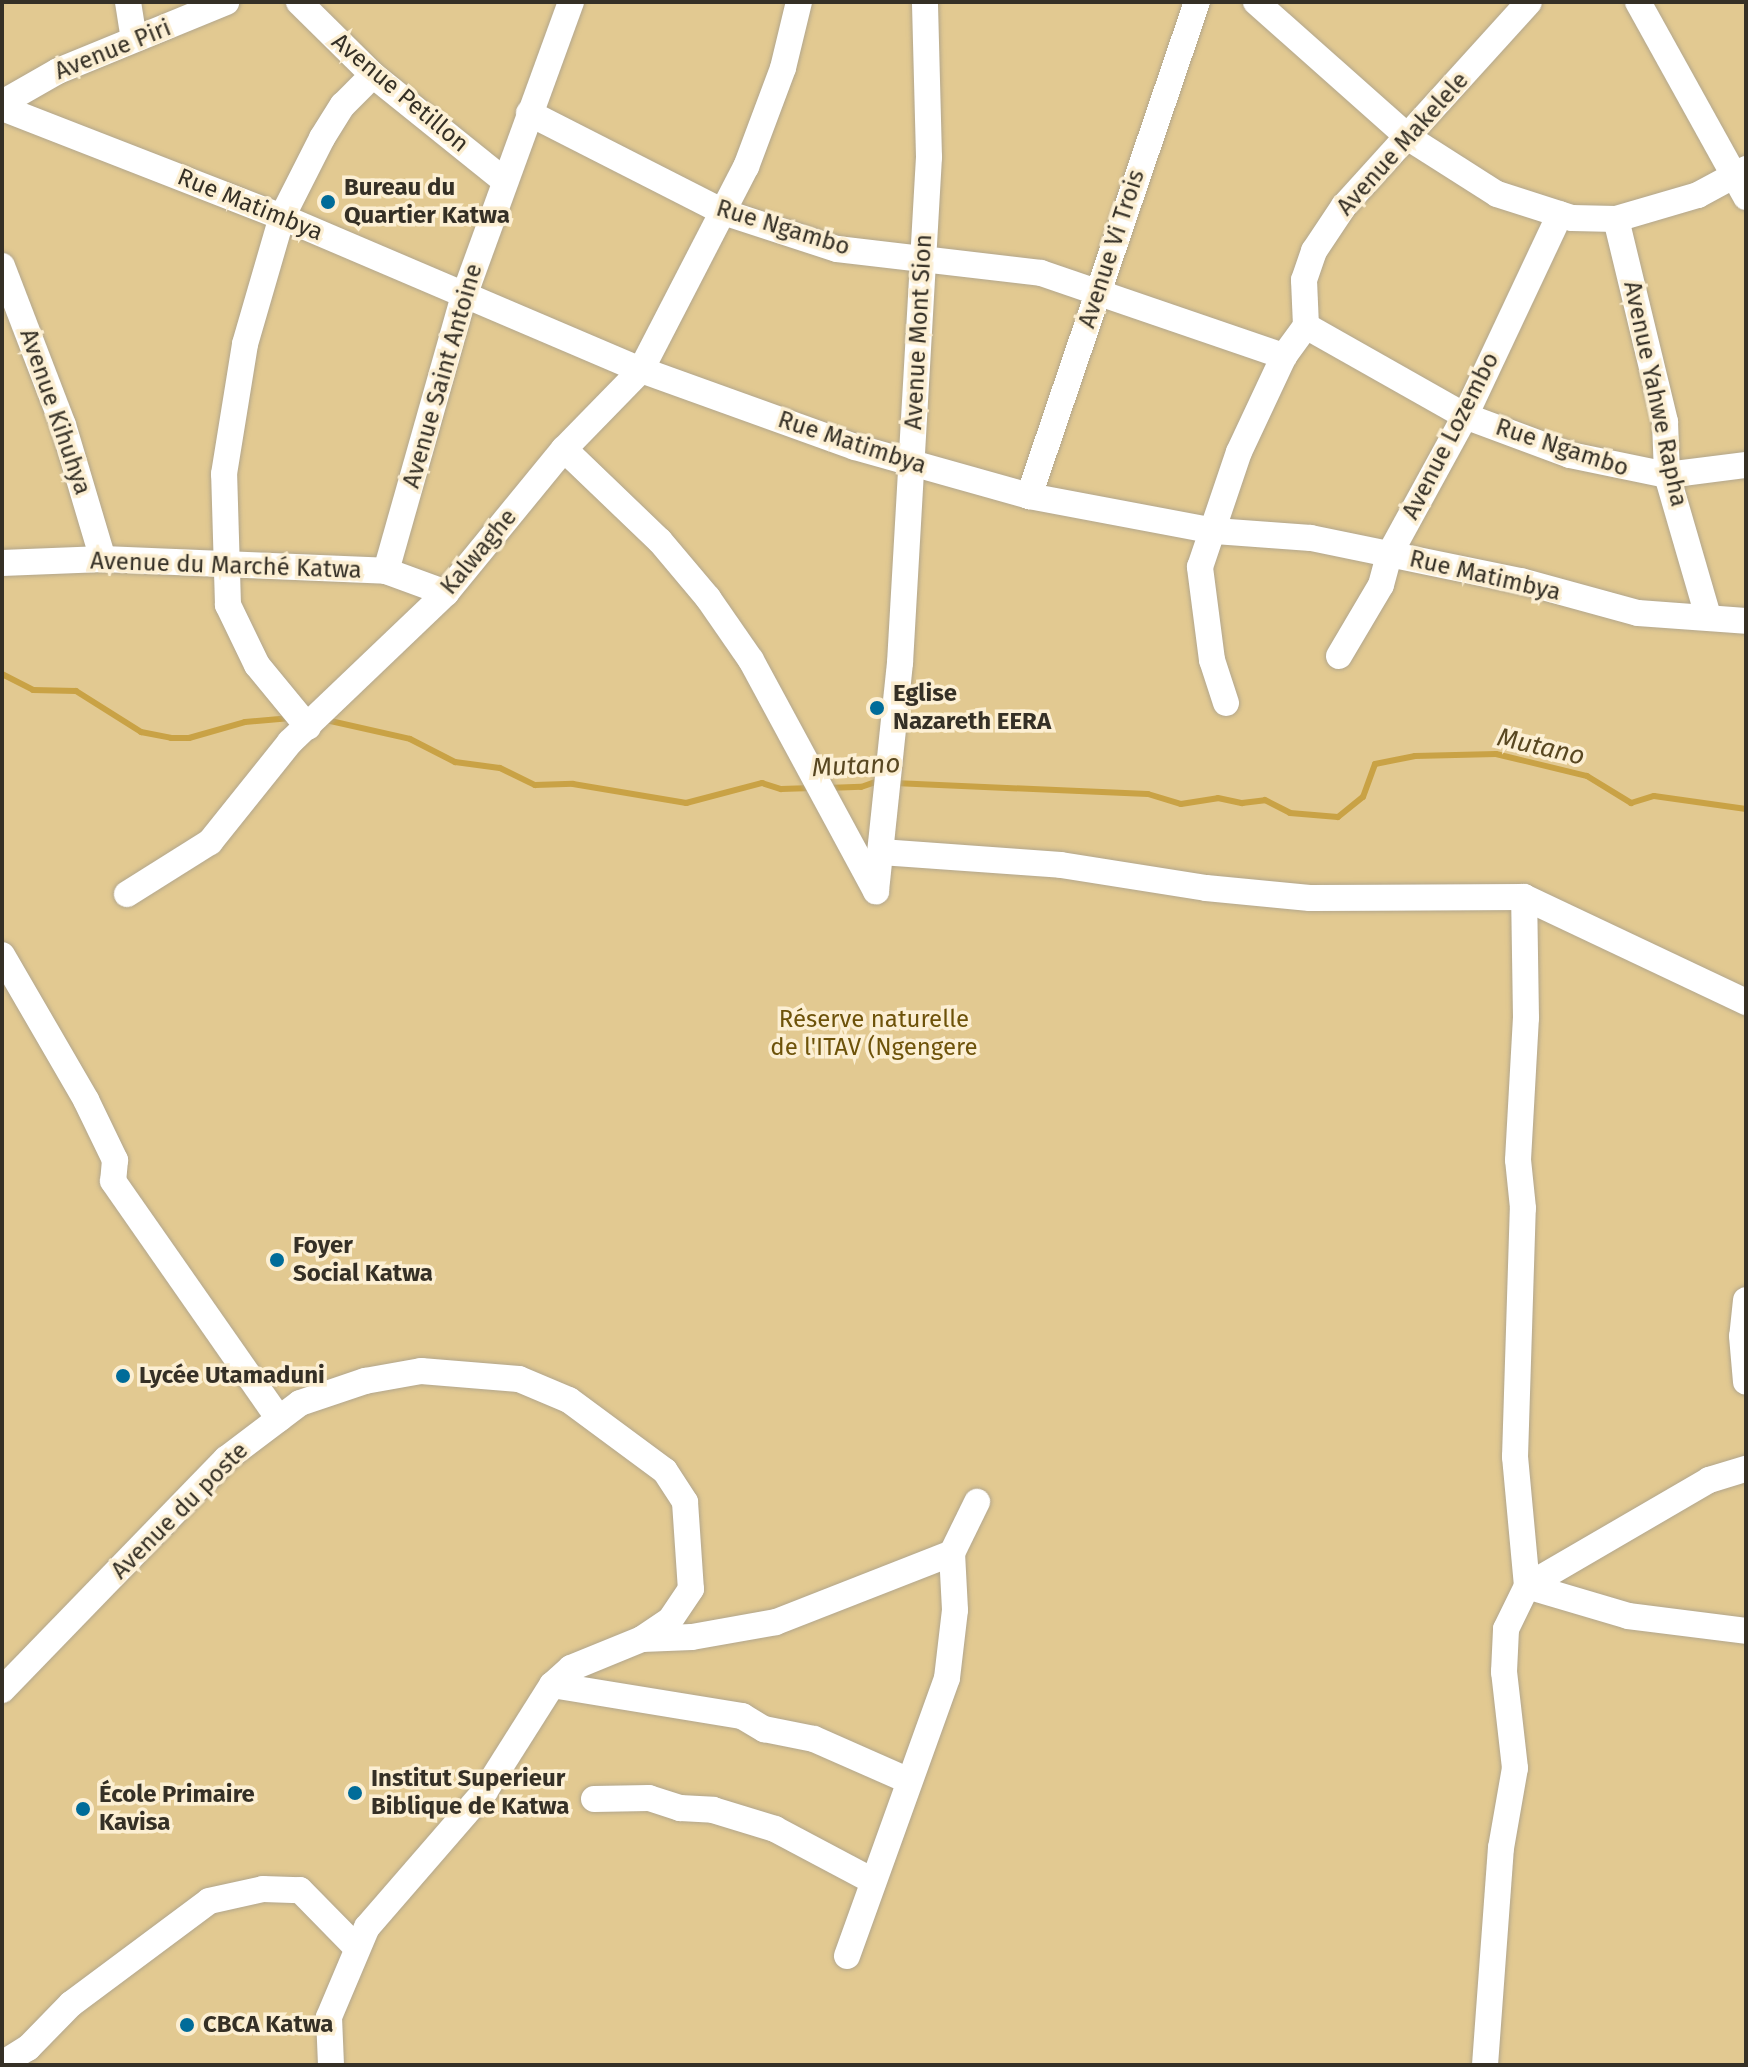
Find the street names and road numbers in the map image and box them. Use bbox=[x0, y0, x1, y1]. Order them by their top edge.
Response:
street label: Avenue Piri bbox=[51, 14, 175, 86]
street label: Avenue Petillon bbox=[326, 27, 474, 159]
street label: Avenue Makelele bbox=[1331, 66, 1475, 222]
street label: Rue Matimbya bbox=[173, 163, 327, 247]
street label: Avenue Vi Trois bbox=[1073, 166, 1151, 332]
street label: Rue Ngambo bbox=[713, 194, 853, 262]
street label: Avenue Mont Sion bbox=[899, 234, 939, 430]
street label: Avenue Saint Antoine bbox=[397, 260, 489, 492]
street label: Avenue Yahwe Rapha bbox=[1617, 279, 1693, 509]
street label: Avenue Kihuhya bbox=[13, 325, 97, 499]
street label: Avenue Lozembo bbox=[1397, 348, 1505, 524]
street label: Rue Matimbya bbox=[774, 405, 930, 481]
street label: Rue Ngambo bbox=[1492, 413, 1632, 483]
street label: Kalwaghe bbox=[435, 503, 523, 601]
street label: Rue Matimbya bbox=[1407, 545, 1563, 607]
street label: Avenue du Marché Katwa bbox=[90, 547, 362, 585]
street label: Avenue du poste bbox=[106, 1437, 254, 1585]

